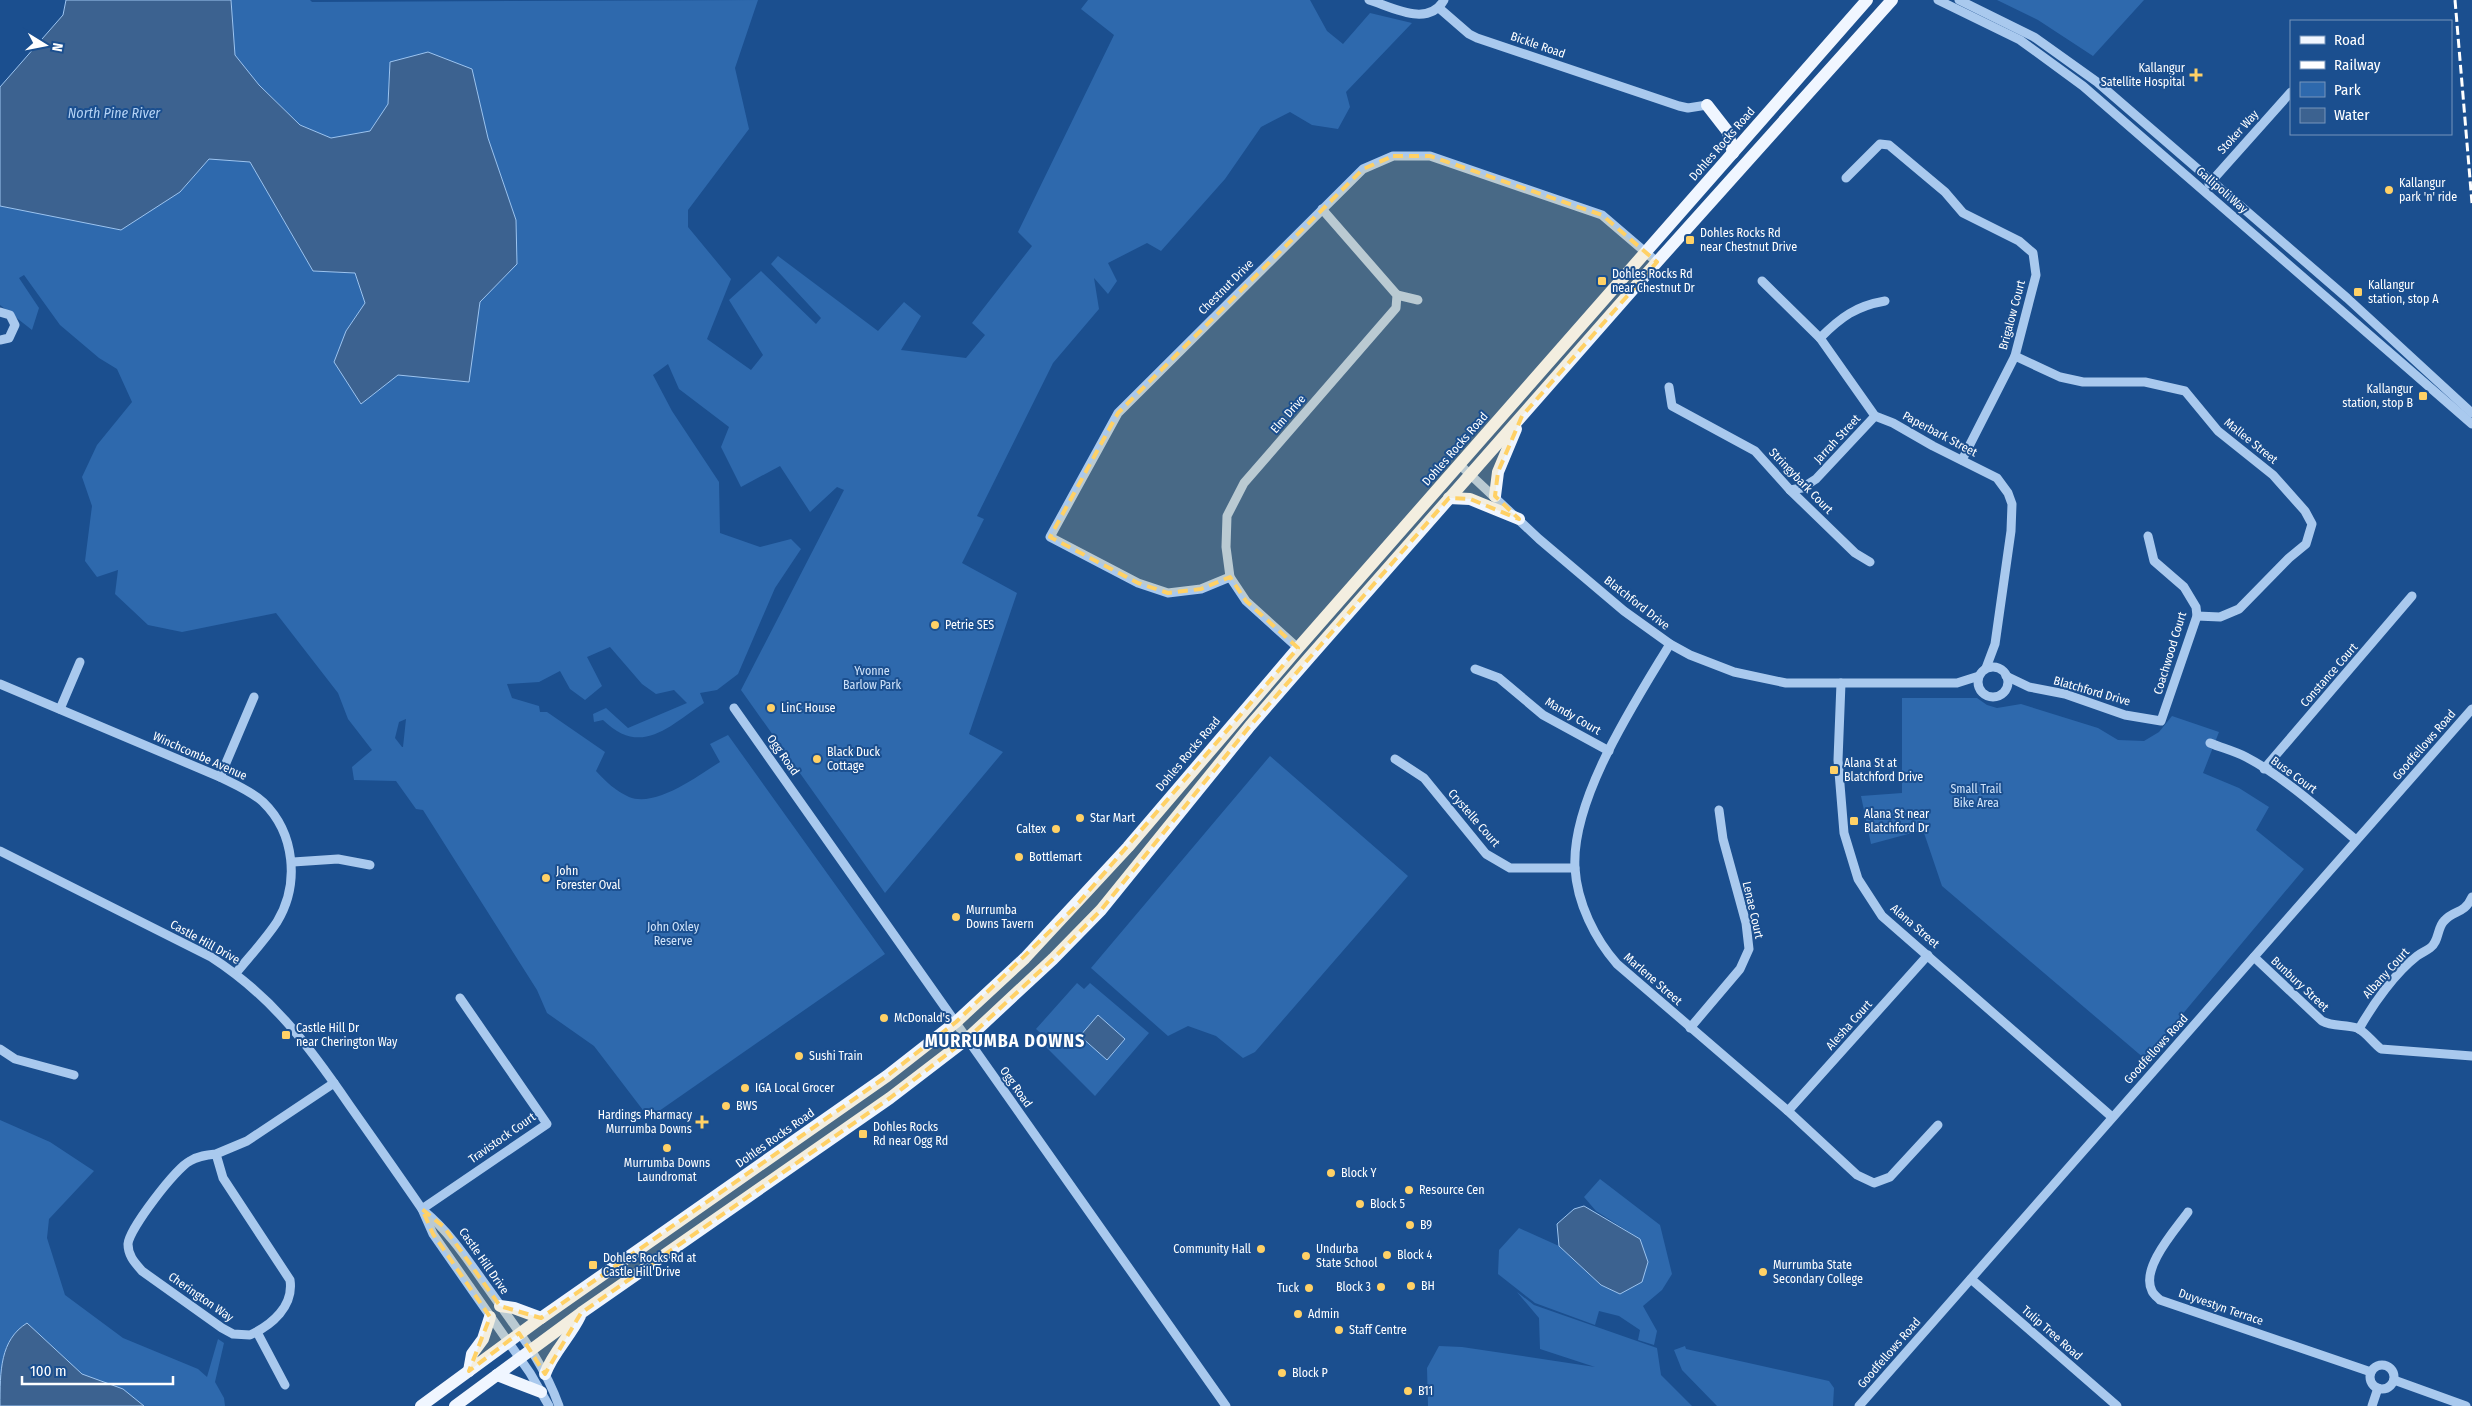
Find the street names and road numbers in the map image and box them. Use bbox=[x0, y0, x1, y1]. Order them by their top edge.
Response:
street label: Bickle Road bbox=[1509, 29, 1567, 61]
street label: Dohles Rocks Road bbox=[1686, 104, 1758, 184]
street label: Stoker Way bbox=[2215, 107, 2262, 157]
street label: Gallipoli Way bbox=[2193, 164, 2251, 216]
street label: Chestnut Drive bbox=[1196, 257, 1256, 317]
street label: Brigalow Court bbox=[1996, 279, 2028, 351]
street label: Elm Drive bbox=[1268, 392, 1308, 436]
street label: Dohles Rocks Road bbox=[1419, 409, 1491, 489]
street label: Paperbark Street bbox=[1900, 409, 1980, 460]
street label: Jarrah Street bbox=[1811, 412, 1863, 466]
street label: Mallee Street bbox=[2221, 415, 2281, 467]
street label: Stringybark Court bbox=[1766, 445, 1836, 517]
street label: Blatchford Drive bbox=[1602, 573, 1673, 633]
street label: Coachwood Court bbox=[2151, 610, 2189, 696]
street label: Constance Court bbox=[2298, 640, 2361, 710]
street label: Blatchford Drive bbox=[2052, 673, 2132, 709]
street label: Mandy Court bbox=[1543, 694, 1603, 738]
street label: Goodfellows Road bbox=[2390, 707, 2458, 783]
street label: Dohles Rocks Road bbox=[1153, 714, 1223, 794]
street label: Winchcombe Avenue bbox=[151, 729, 249, 783]
street label: Ogg Road bbox=[764, 732, 802, 778]
street label: Buse Court bbox=[2268, 754, 2320, 796]
street label: Crystelle Court bbox=[1445, 786, 1503, 850]
street label: Lenae Court bbox=[1740, 880, 1766, 940]
street label: Alana Street bbox=[1888, 901, 1942, 951]
street label: Castle Hill Drive bbox=[168, 917, 242, 967]
street label: Albany Court bbox=[2360, 945, 2412, 1001]
street label: Marlene Street bbox=[1621, 950, 1685, 1008]
street label: Bunbury Street bbox=[2268, 954, 2332, 1014]
street label: Alesha Court bbox=[1823, 997, 1875, 1053]
street label: Goodfellows Road bbox=[2121, 1011, 2191, 1087]
street label: Ogg Road bbox=[997, 1064, 1035, 1110]
street label: Dohles Rocks Road bbox=[733, 1106, 817, 1170]
street label: Travistock Court bbox=[466, 1110, 538, 1166]
street label: Castle Hill Drive bbox=[456, 1225, 512, 1297]
street label: Cherington Way bbox=[166, 1269, 237, 1325]
street label: Duyvestyn Terrace bbox=[2177, 1286, 2265, 1328]
street label: Tulip Tree Road bbox=[2019, 1303, 2085, 1363]
street label: Goodfellows Road bbox=[1855, 1315, 1923, 1391]

